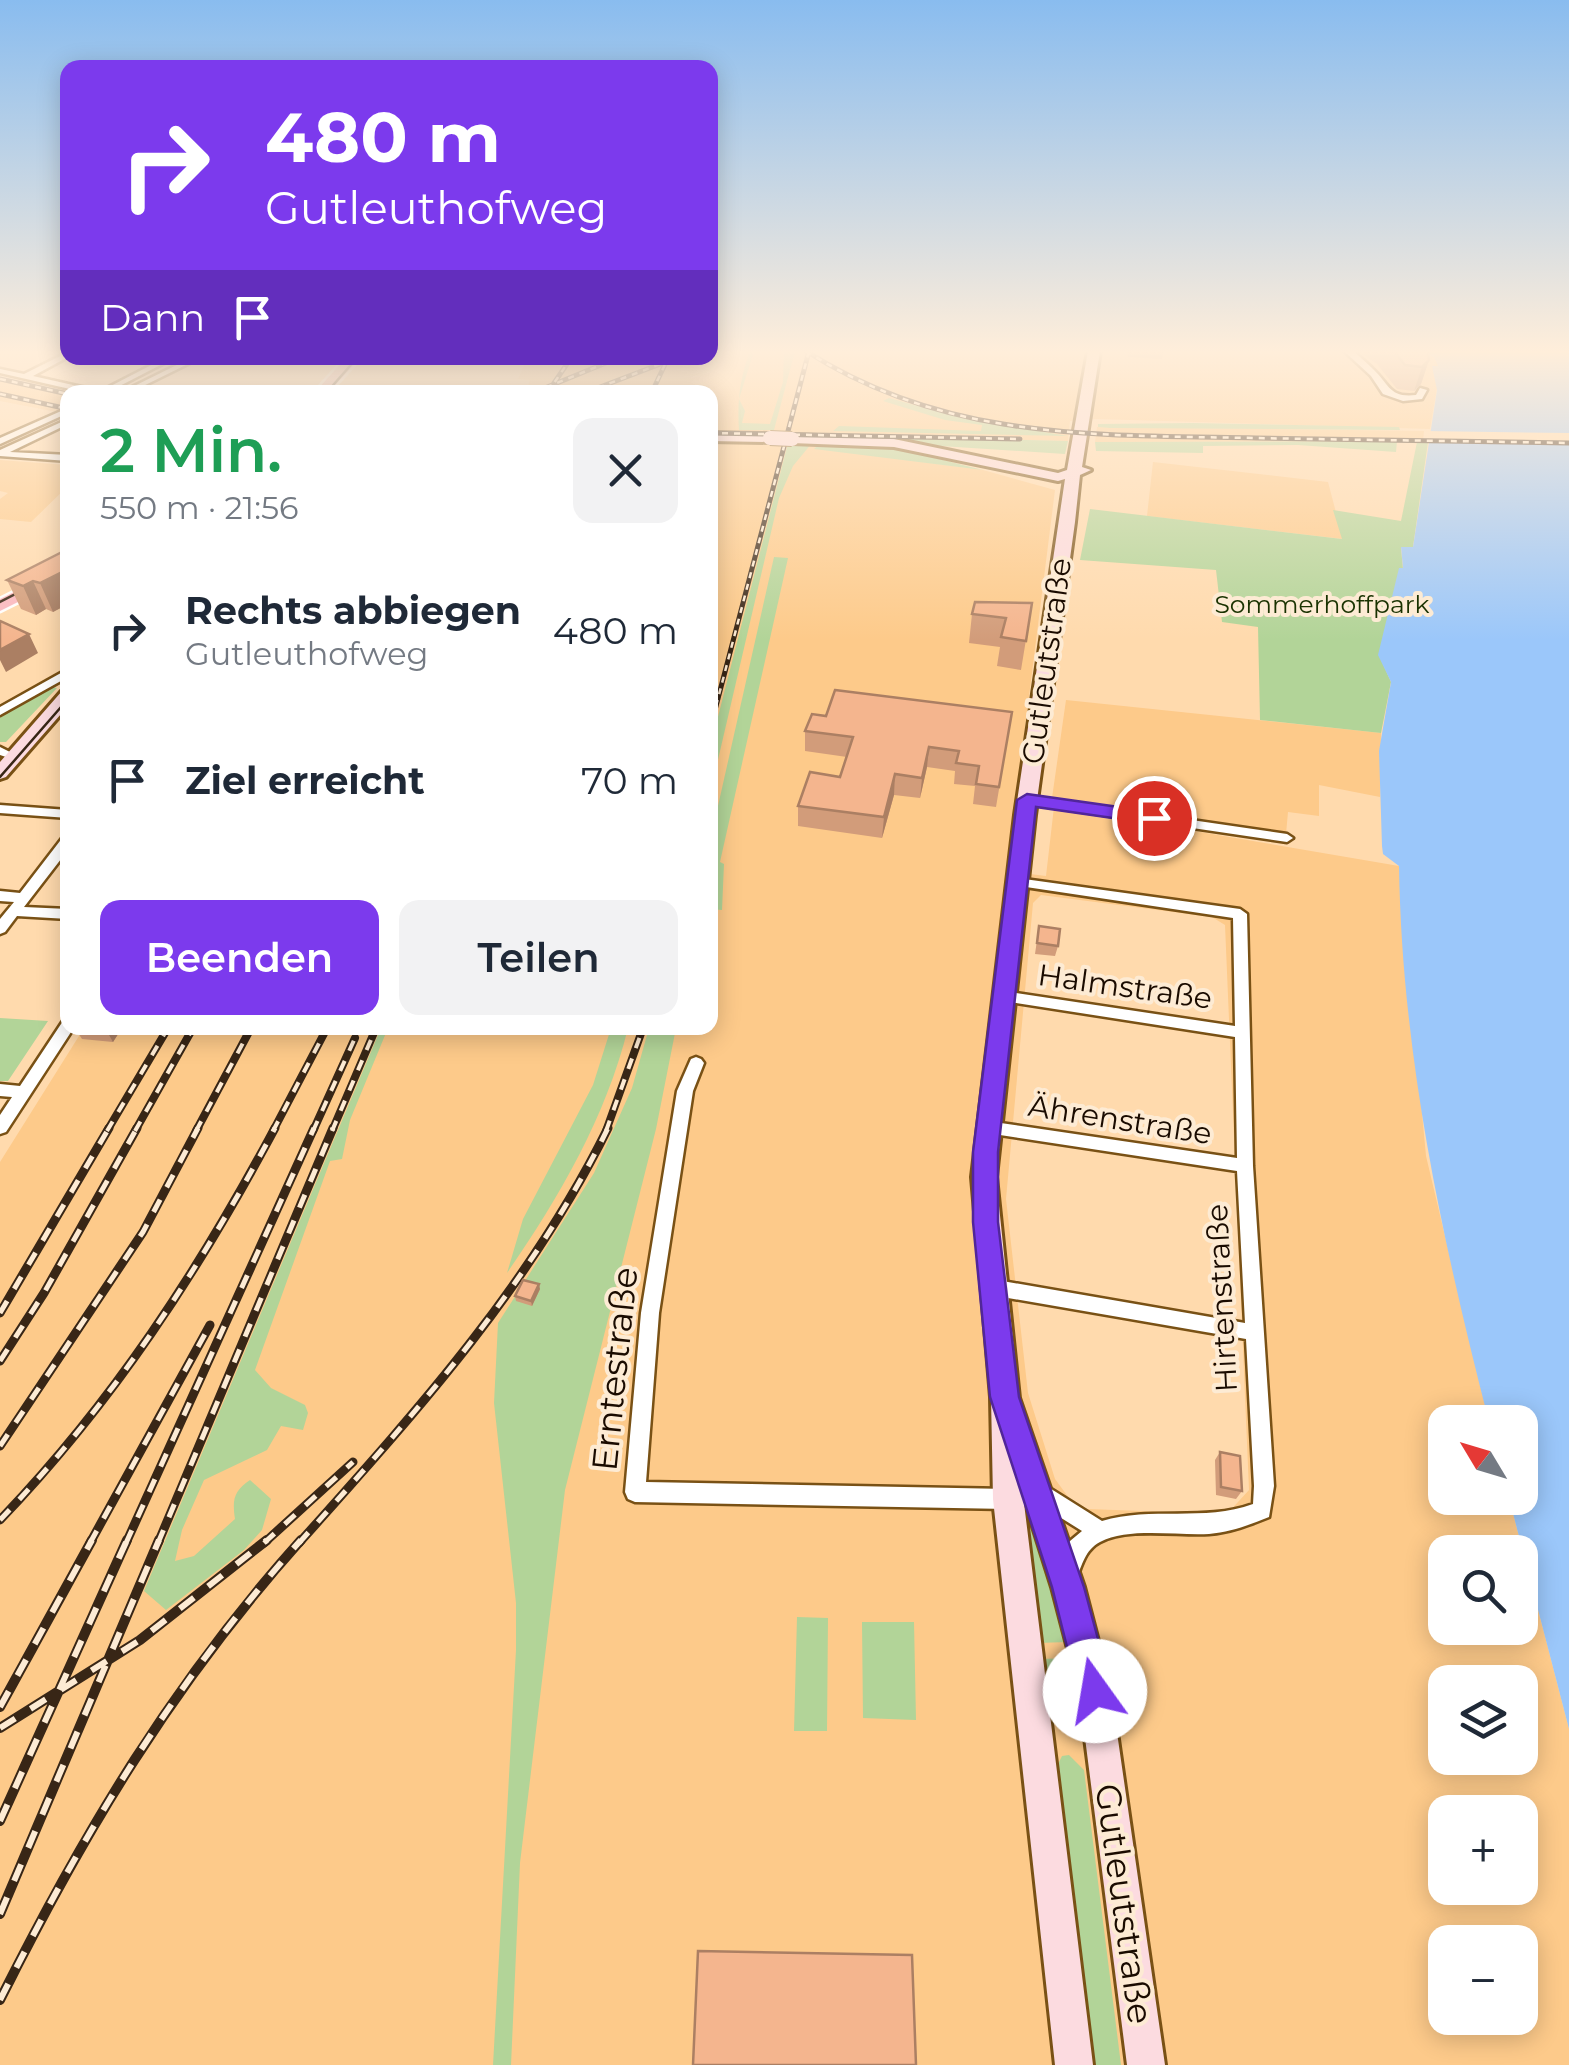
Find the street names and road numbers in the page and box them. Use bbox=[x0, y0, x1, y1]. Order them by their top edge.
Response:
street label: Gutleutstraße bbox=[1014, 556, 1079, 766]
street label: Halmstraße bbox=[1036, 956, 1215, 1017]
street label: Ährenstraße bbox=[1026, 1087, 1214, 1152]
street label: Hirtenstraße bbox=[1198, 1203, 1245, 1393]
street label: Erntestraße bbox=[582, 1265, 647, 1473]
street label: Gutleutstraße bbox=[1086, 1781, 1163, 2027]

